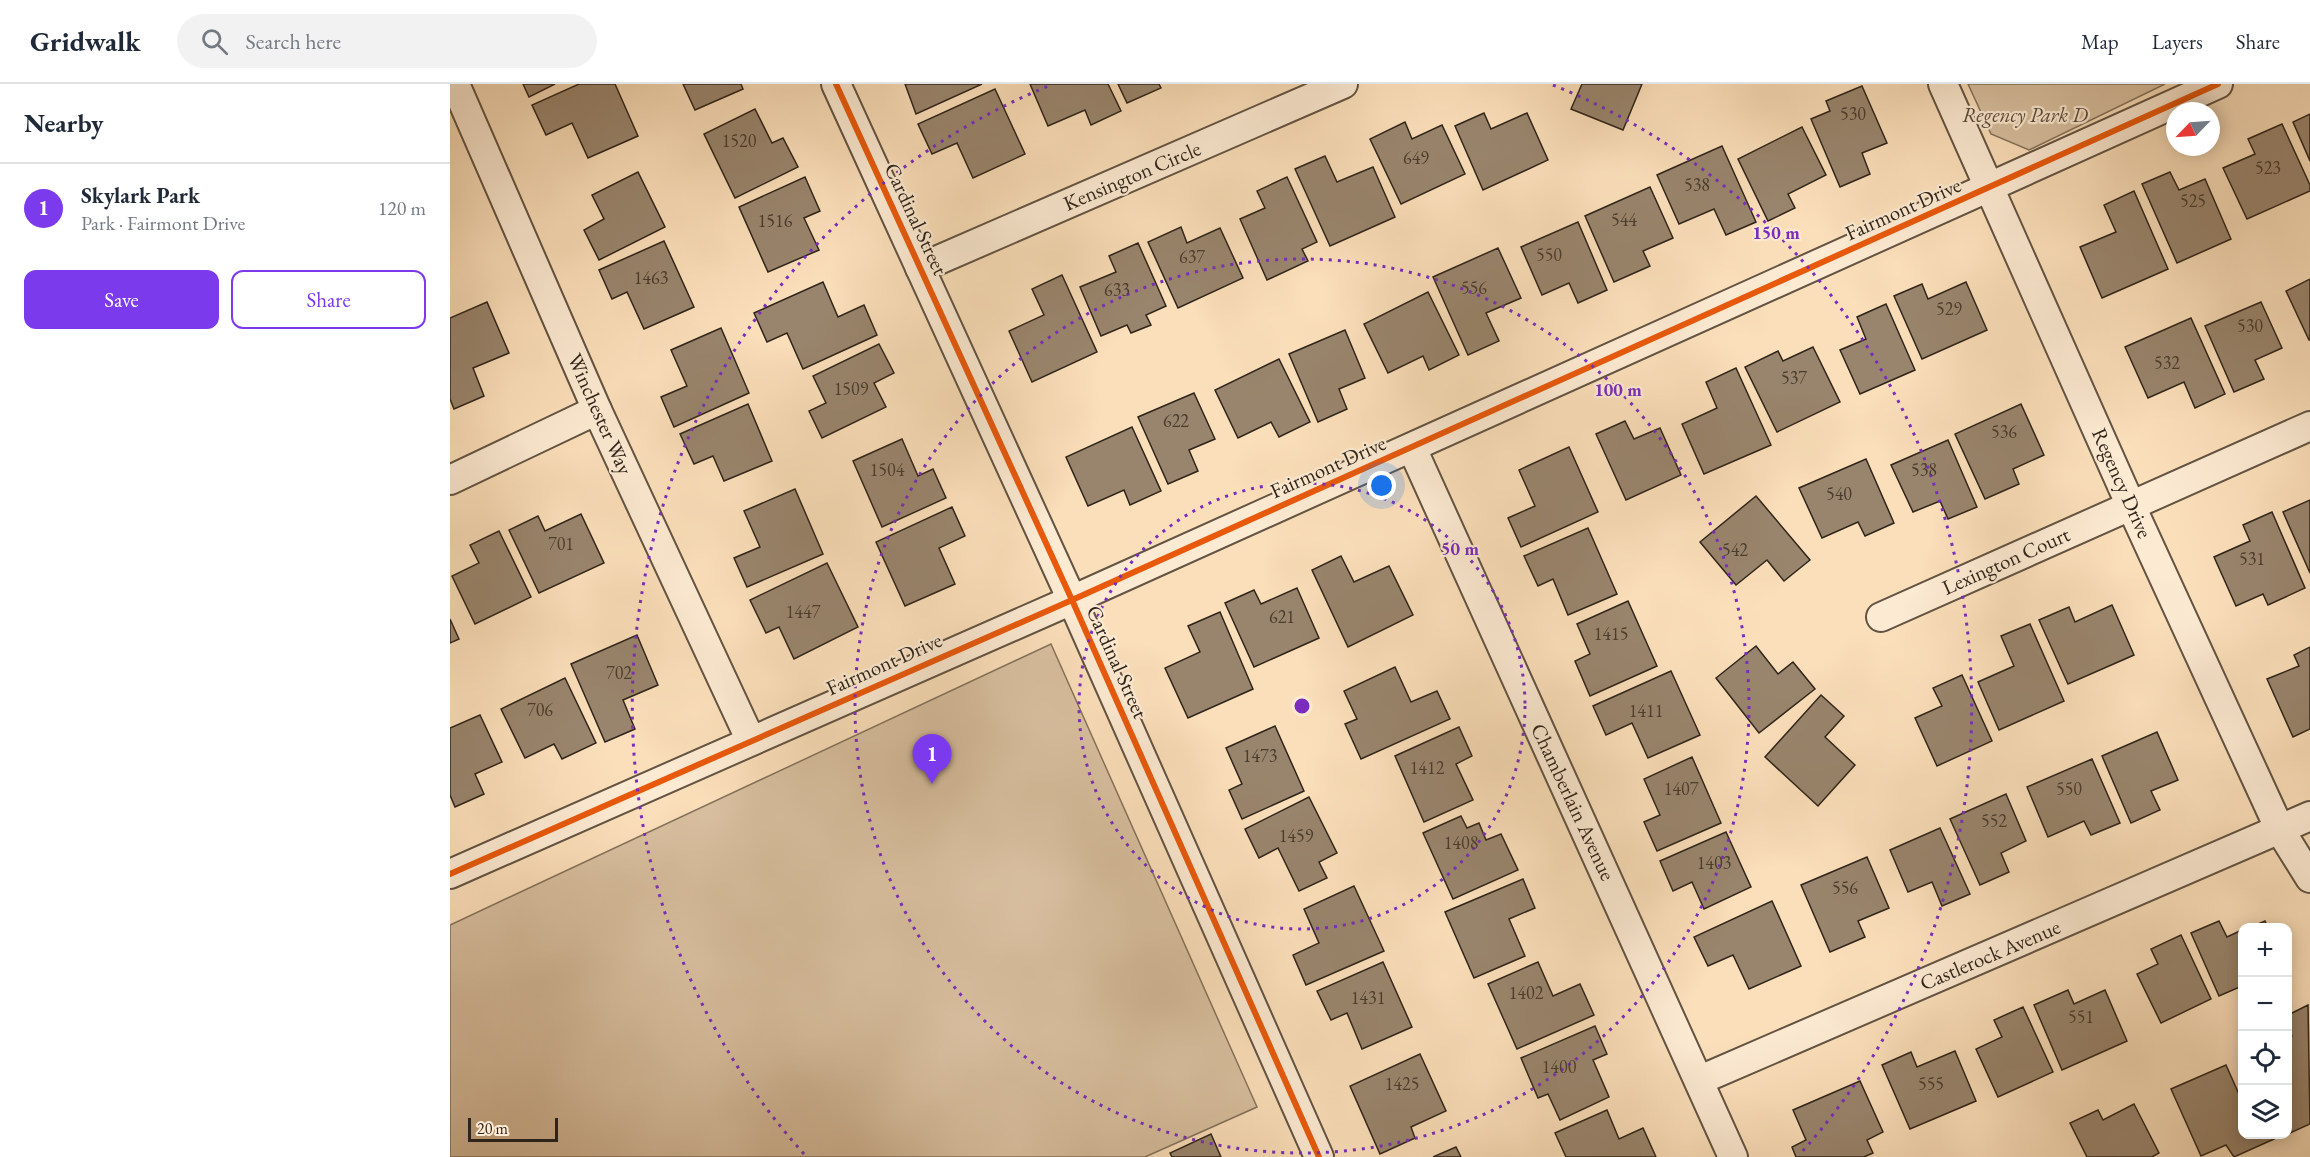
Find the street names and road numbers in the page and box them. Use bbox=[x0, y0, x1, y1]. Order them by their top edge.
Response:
street label: Kensington Circle bbox=[1059, 134, 1205, 217]
street label: Cardinal Street bbox=[879, 158, 954, 280]
street label: Fairmont Drive bbox=[1841, 171, 1965, 246]
street label: Winchester Way bbox=[562, 349, 640, 479]
street label: Regency Drive bbox=[2086, 423, 2159, 542]
street label: Fairmont Drive bbox=[1266, 429, 1390, 504]
street label: Lexington Court bbox=[1938, 520, 2074, 601]
street label: Cardinal Street bbox=[1081, 601, 1155, 723]
street label: Fairmont Drive bbox=[822, 626, 946, 701]
street label: Chamberlain Avenue bbox=[1525, 719, 1622, 885]
street label: Castlerock Avenue bbox=[1915, 913, 2064, 996]

